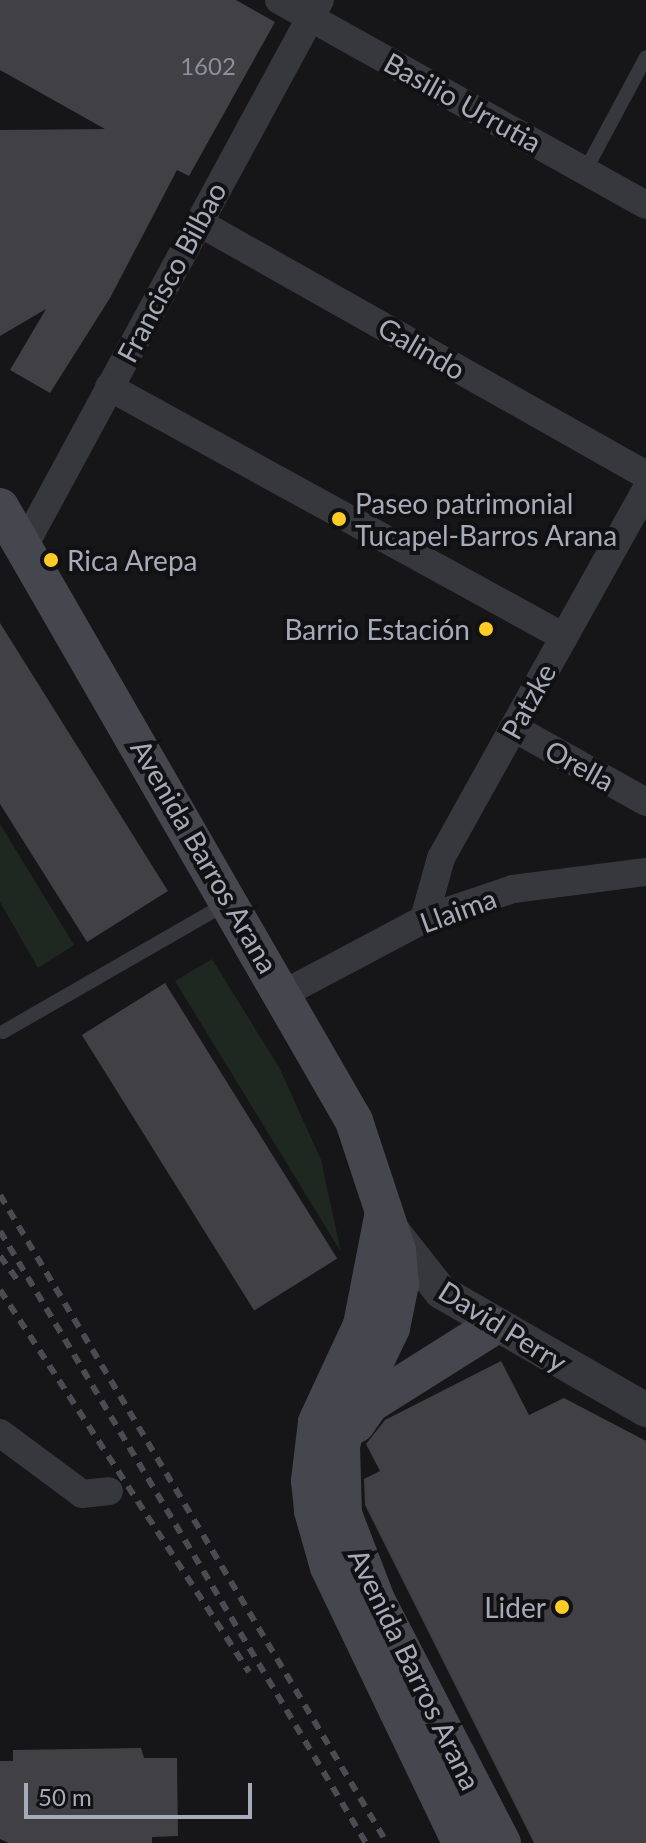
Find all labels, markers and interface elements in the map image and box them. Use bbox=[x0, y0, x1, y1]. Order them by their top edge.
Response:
street label: Basilio Urrutia bbox=[379, 45, 547, 159]
house number: 1602 bbox=[180, 52, 236, 80]
street label: Francisco Bilbao bbox=[109, 176, 233, 368]
street label: Galindo bbox=[373, 310, 471, 386]
place label: Paseo patrimonial Tucapel-Barros Arana bbox=[355, 486, 618, 552]
marker: Paseo patrimonial Tucapel-Barros Arana bbox=[330, 510, 348, 528]
place label: Rica Arepa bbox=[67, 543, 198, 577]
marker: Rica Arepa bbox=[42, 551, 60, 569]
place label: Barrio Estación bbox=[284, 612, 470, 646]
marker: Barrio Estación bbox=[477, 620, 495, 638]
street label: Patzke bbox=[494, 657, 562, 745]
street label: Orella bbox=[540, 732, 620, 798]
street label: Avenida Barros Arana bbox=[124, 733, 286, 979]
street label: Llaima bbox=[415, 881, 501, 939]
street label: David Perry bbox=[433, 1274, 573, 1378]
street label: Avenida Barros Arana bbox=[342, 1543, 488, 1795]
place label: Lider bbox=[484, 1590, 546, 1624]
marker: Lider bbox=[553, 1598, 571, 1616]
scale bar bbox=[28, 1767, 256, 1817]
text: 50 m bbox=[38, 1782, 92, 1811]

